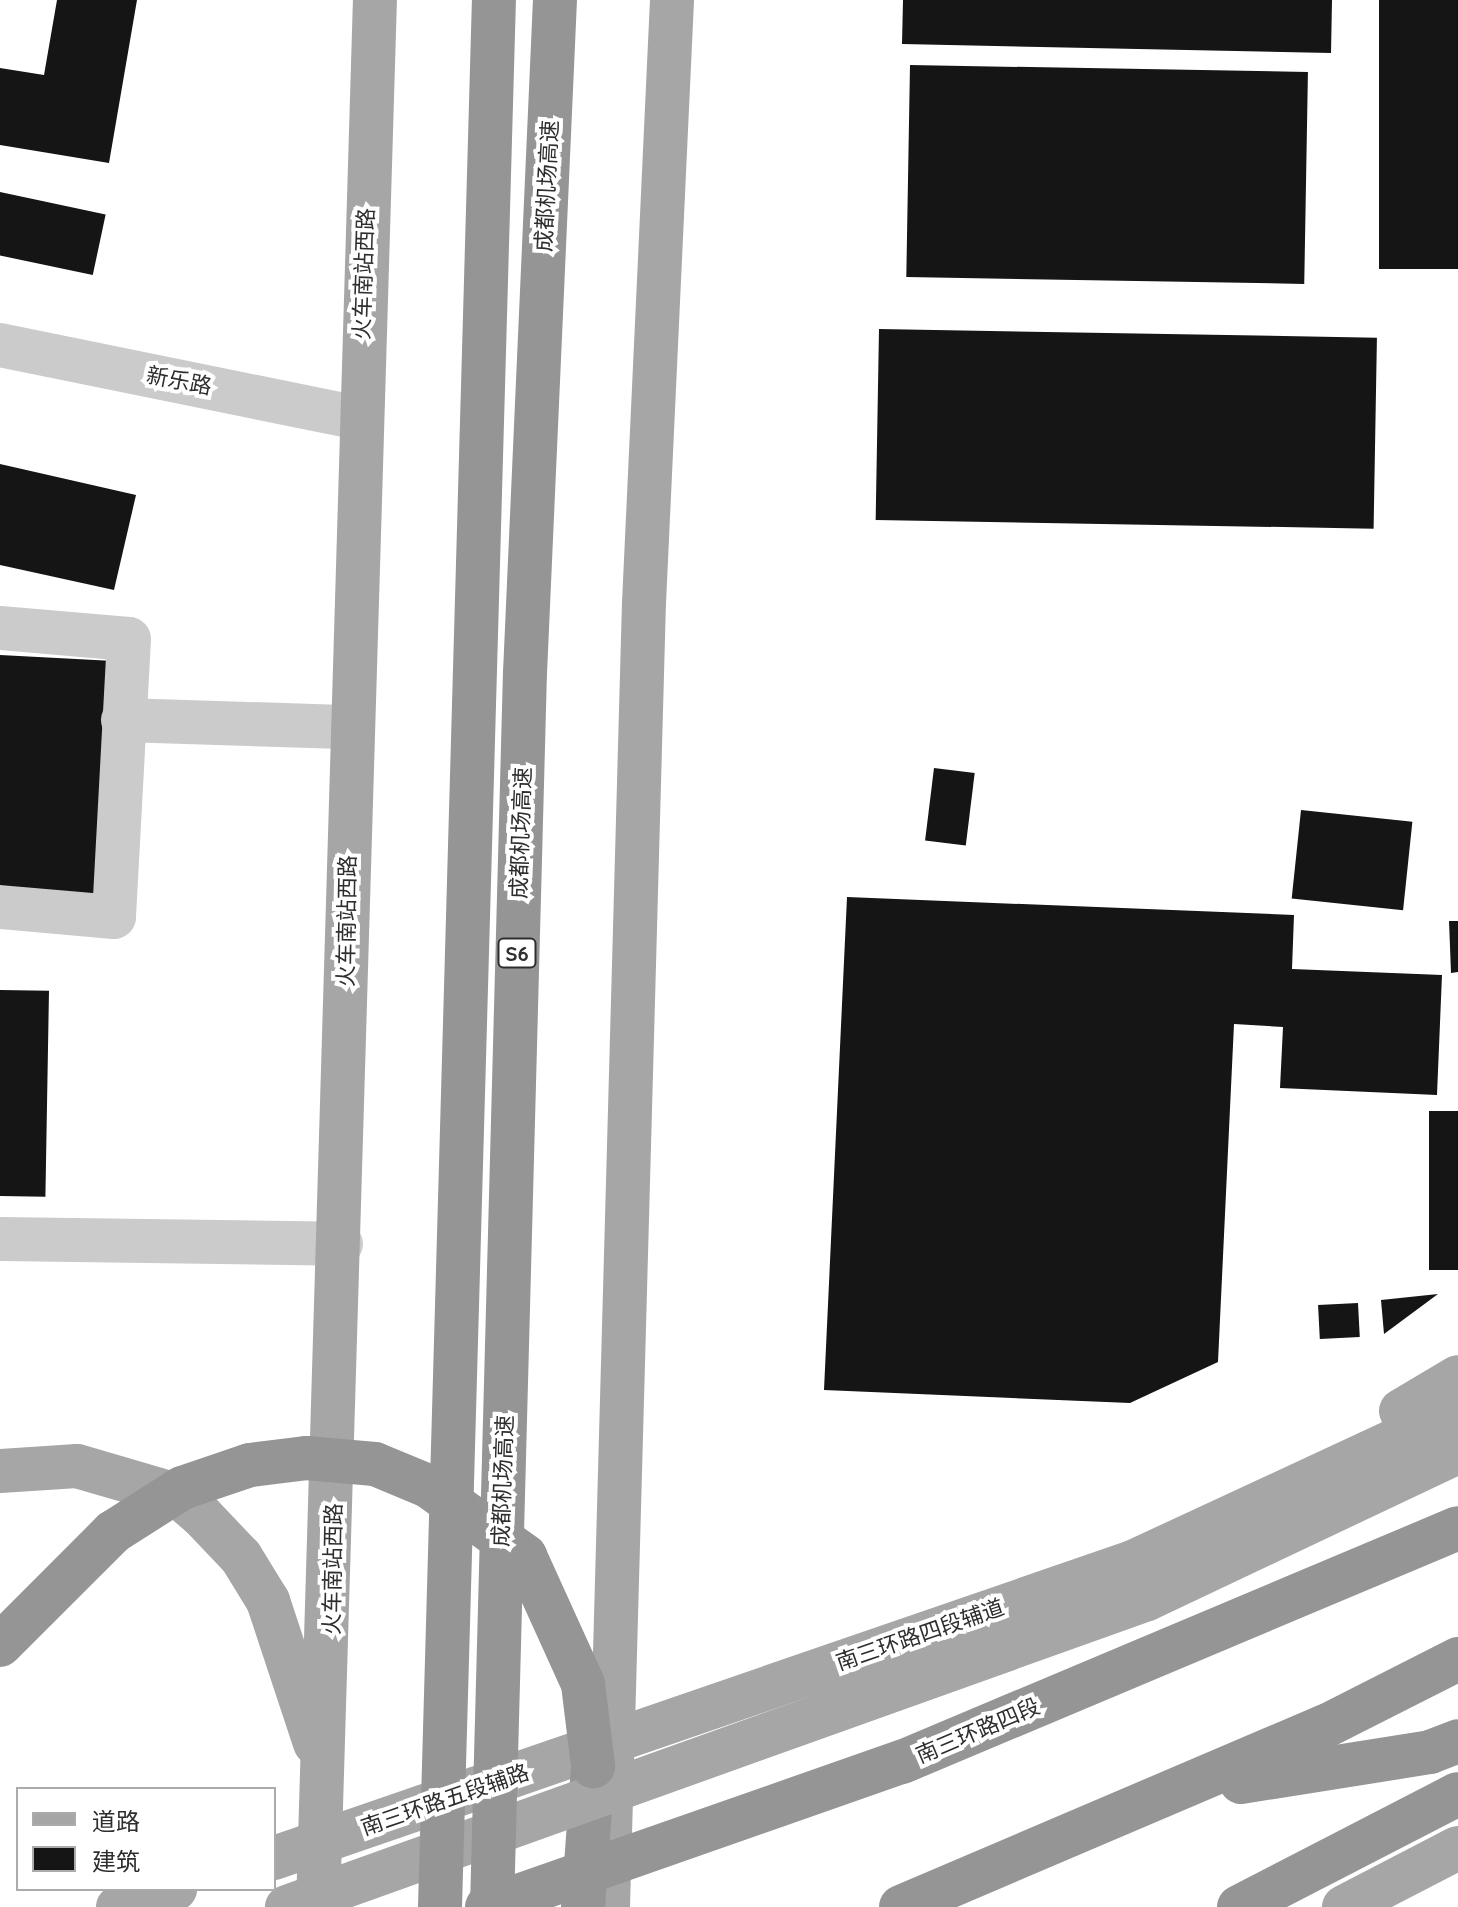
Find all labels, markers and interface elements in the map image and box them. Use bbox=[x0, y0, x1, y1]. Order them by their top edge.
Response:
street label: 成都机场高速 bbox=[530, 119, 564, 253]
street label: 火车南站西路 bbox=[349, 208, 379, 340]
street label: 新乐路 bbox=[144, 362, 214, 400]
street label: 成都机场高速 bbox=[506, 767, 536, 899]
street label: 火车南站西路 bbox=[333, 855, 361, 987]
road number: S6 bbox=[497, 937, 537, 969]
street label: 成都机场高速 bbox=[488, 1415, 518, 1547]
street label: 火车南站西路 bbox=[319, 1503, 347, 1635]
street label: 南三环路四段辅道 bbox=[832, 1594, 1008, 1676]
street label: 南三环路四段 bbox=[912, 1693, 1044, 1769]
street label: 南三环路五段辅路 bbox=[357, 1759, 533, 1841]
legend bbox=[16, 1787, 276, 1891]
text: 道路 bbox=[92, 1806, 140, 1836]
text: 建筑 bbox=[92, 1846, 140, 1876]

